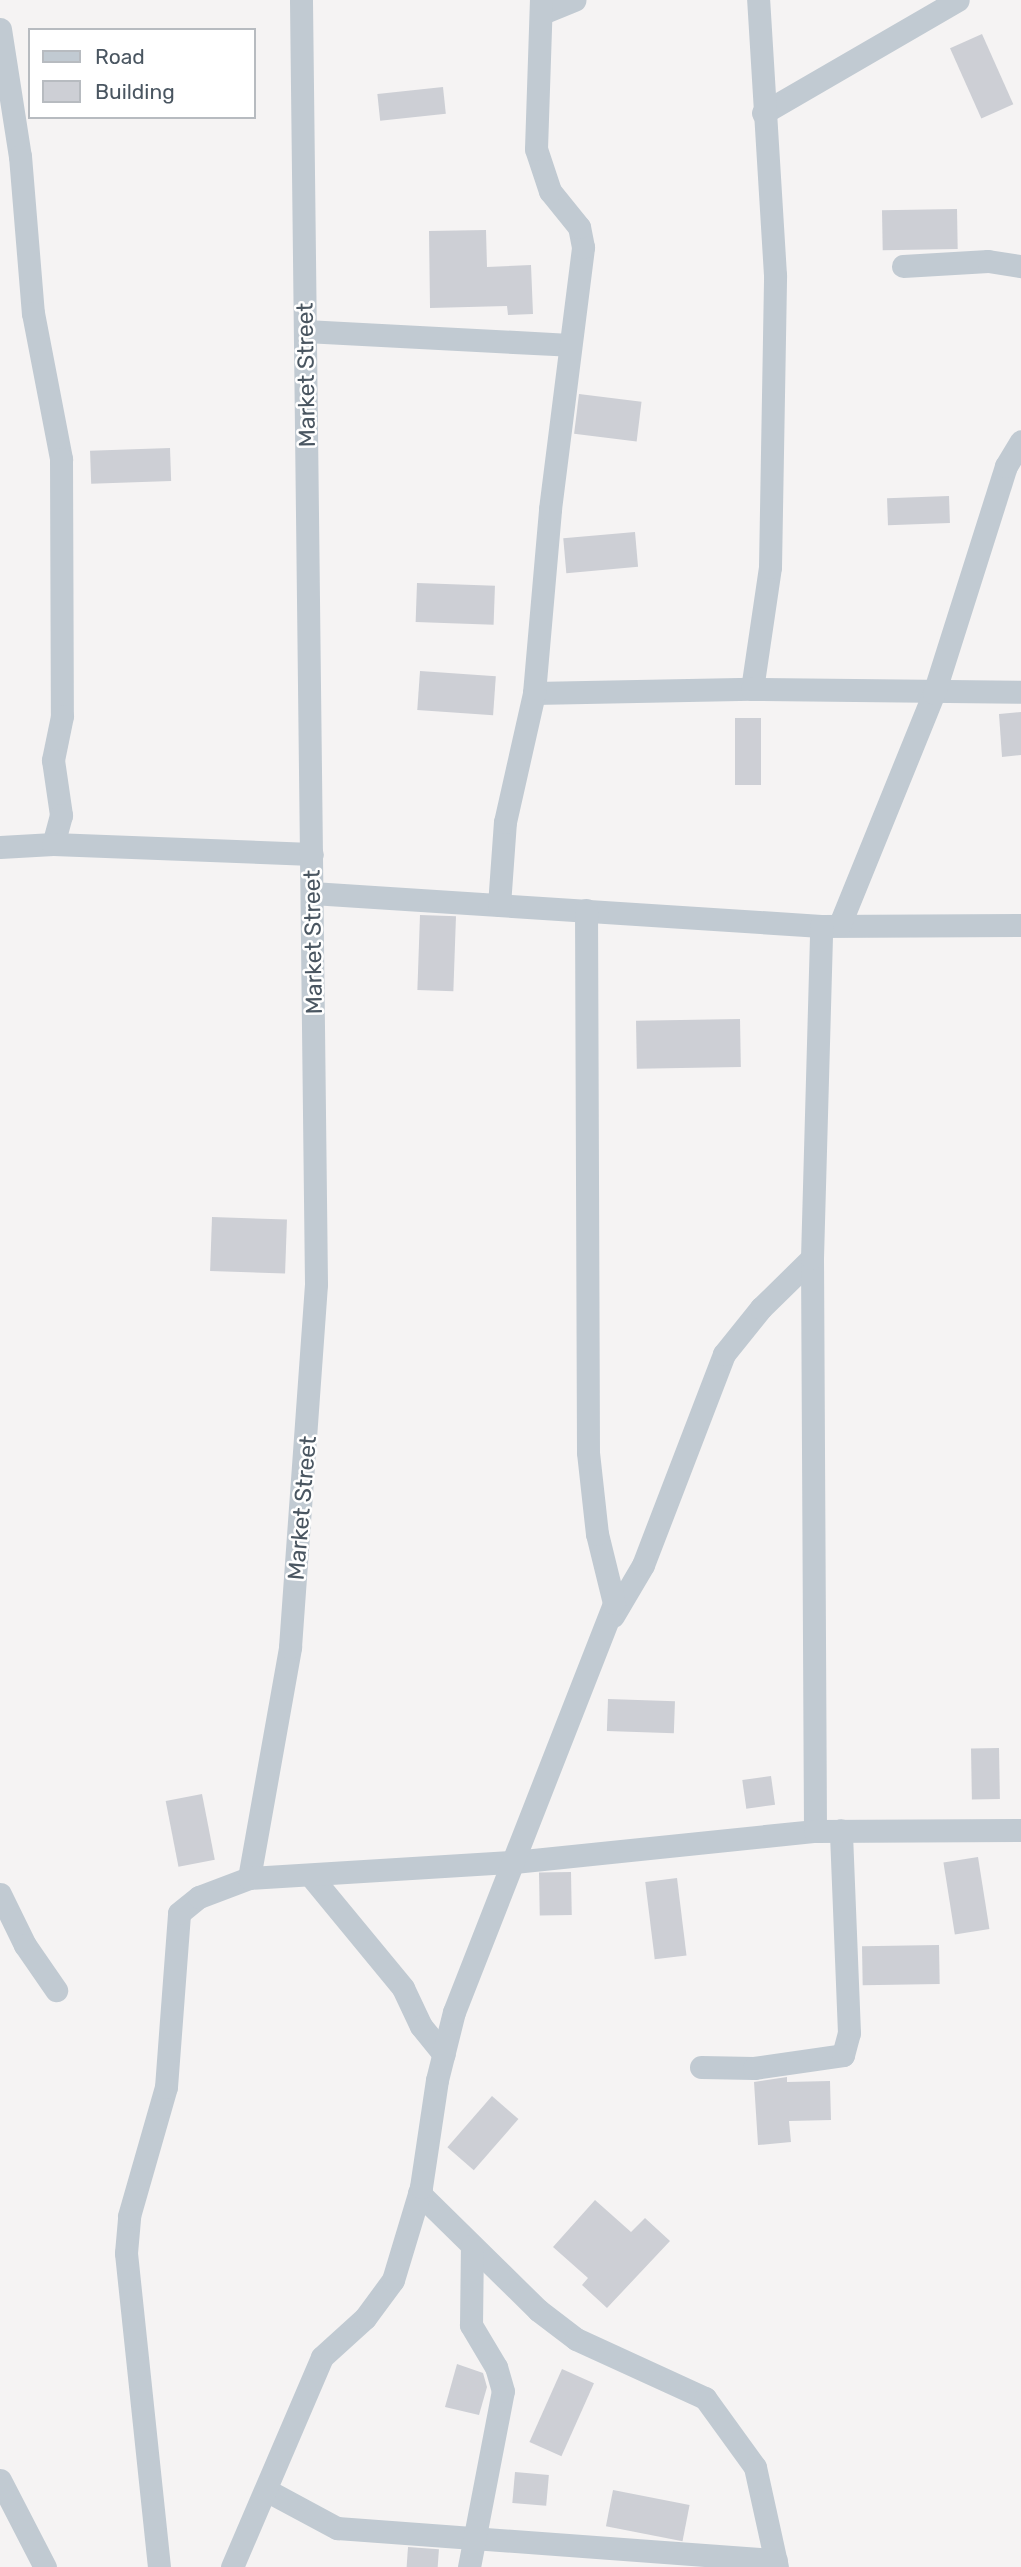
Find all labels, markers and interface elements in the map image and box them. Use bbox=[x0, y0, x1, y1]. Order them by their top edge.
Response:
legend bbox=[28, 28, 256, 119]
text: Road bbox=[95, 44, 145, 69]
text: Building bbox=[95, 79, 175, 104]
street label: Market Street bbox=[291, 302, 321, 448]
street label: Market Street bbox=[298, 869, 328, 1015]
street label: Market Street bbox=[282, 1435, 322, 1581]

